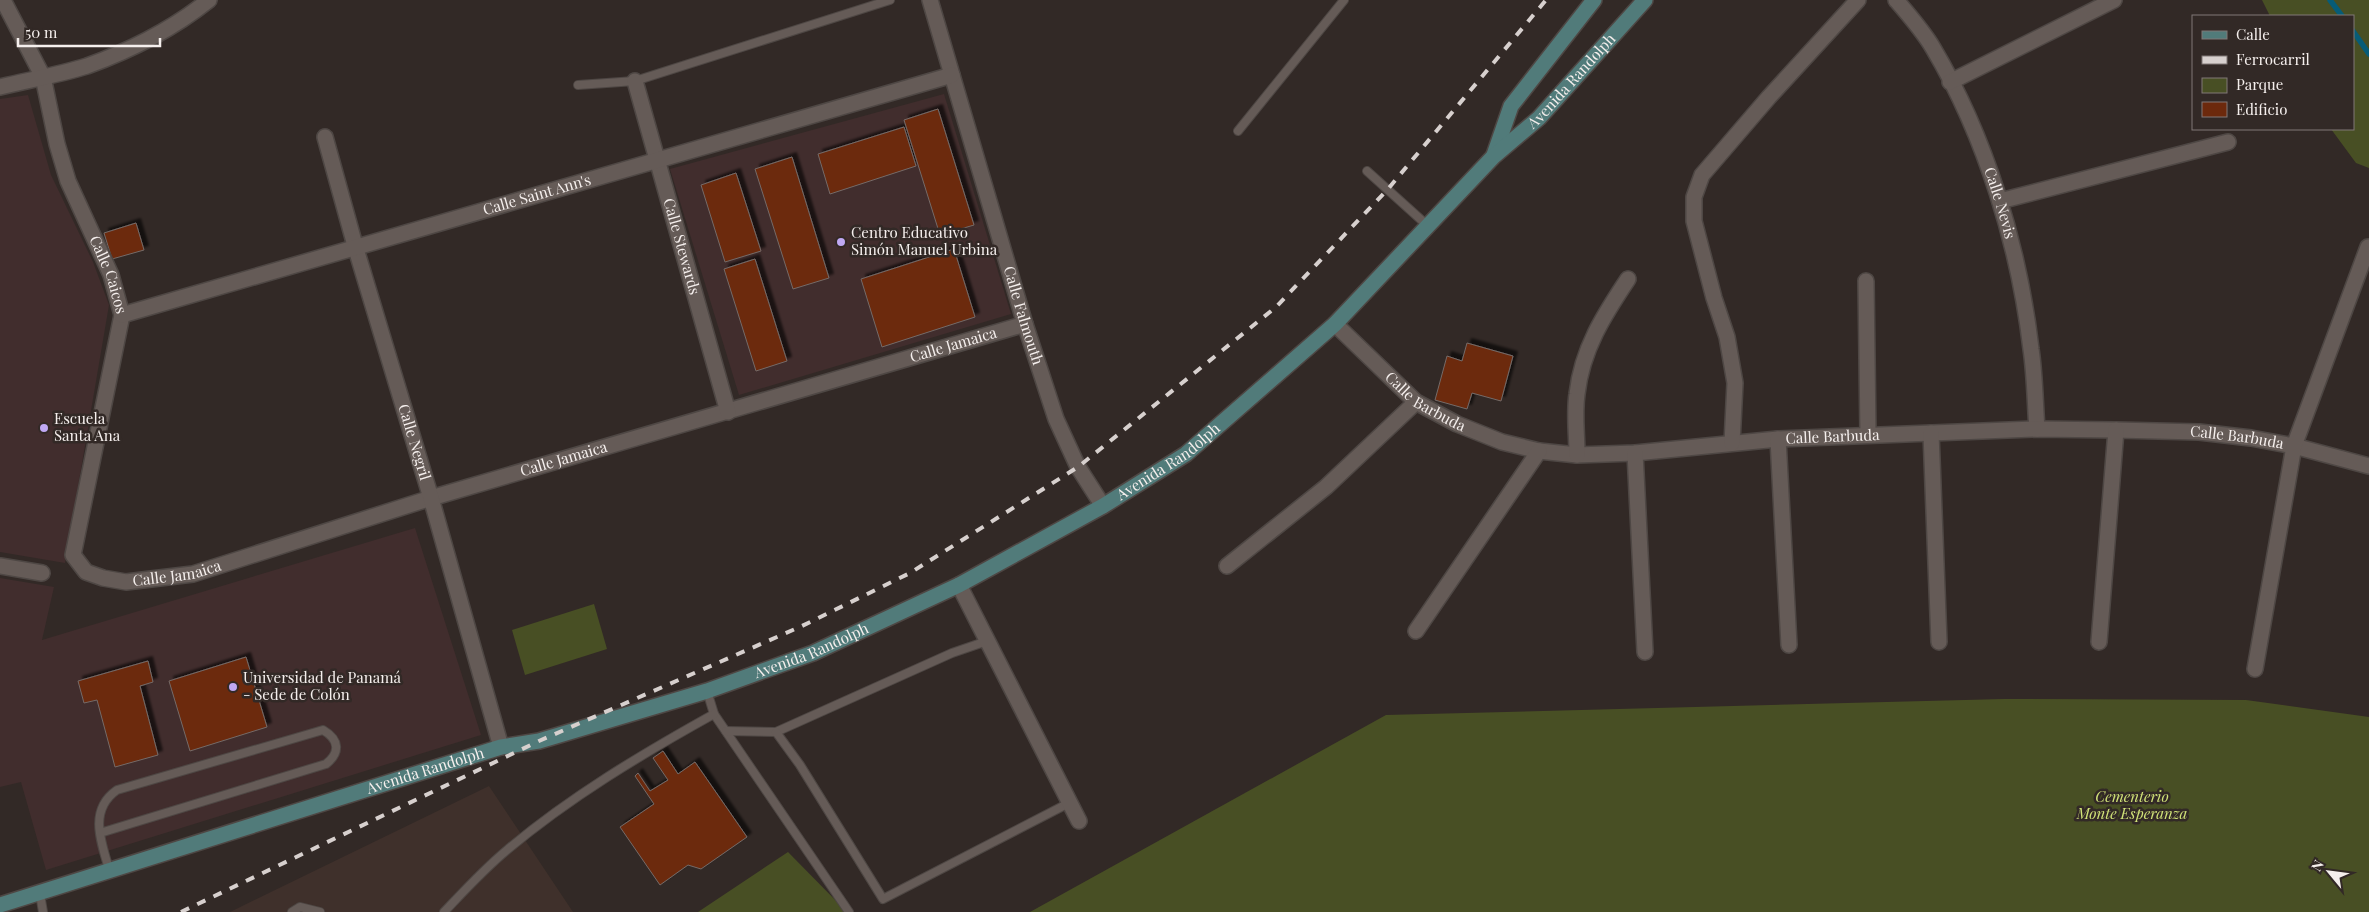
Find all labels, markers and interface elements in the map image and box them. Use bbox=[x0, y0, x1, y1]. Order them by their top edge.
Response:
scale bar bbox=[18, 15, 160, 47]
legend bbox=[2192, 15, 2354, 130]
text: 50 m bbox=[25, 22, 58, 42]
text: Calle bbox=[2236, 24, 2270, 44]
street label: Avenida Randolph bbox=[1522, 29, 1619, 133]
text: Ferrocarril bbox=[2236, 49, 2310, 69]
text: Parque bbox=[2236, 74, 2283, 94]
text: Edificio bbox=[2236, 99, 2287, 119]
street label: Calle Nevis bbox=[1980, 164, 2021, 241]
street label: Calle Saint Ann's bbox=[480, 169, 593, 219]
street label: Calle Stewards bbox=[659, 196, 706, 297]
place label: Centro Educativo Simón Manuel Urbina bbox=[851, 222, 998, 259]
street label: Calle Caicos bbox=[85, 232, 132, 316]
marker: Centro Educativo Simón Manuel Urbina bbox=[835, 236, 847, 248]
street label: Calle Falmouth bbox=[1000, 264, 1049, 367]
street label: Calle Jamaica bbox=[907, 322, 999, 366]
street label: Calle Barbuda bbox=[1381, 367, 1469, 436]
street label: Calle Negril bbox=[394, 401, 436, 483]
place label: Escuela Santa Ana bbox=[54, 408, 121, 445]
street label: Avenida Randolph bbox=[1111, 418, 1224, 505]
street label: Calle Barbuda bbox=[2190, 421, 2286, 453]
marker: Escuela Santa Ana bbox=[38, 422, 50, 434]
street label: Calle Barbuda bbox=[1785, 424, 1880, 448]
street label: Calle Jamaica bbox=[518, 436, 610, 480]
street label: Calle Jamaica bbox=[131, 555, 224, 590]
street label: Avenida Randolph bbox=[750, 617, 872, 683]
place label: Universidad de Panamá - Sede de Colón bbox=[243, 667, 401, 704]
marker: Universidad de Panamá - Sede de Colón bbox=[227, 681, 239, 693]
street label: Avenida Randolph bbox=[363, 742, 486, 798]
park label: Cementerio Monte Esperanza bbox=[2076, 786, 2187, 823]
north arrow bbox=[2304, 847, 2354, 897]
text: N bbox=[2306, 856, 2328, 874]

